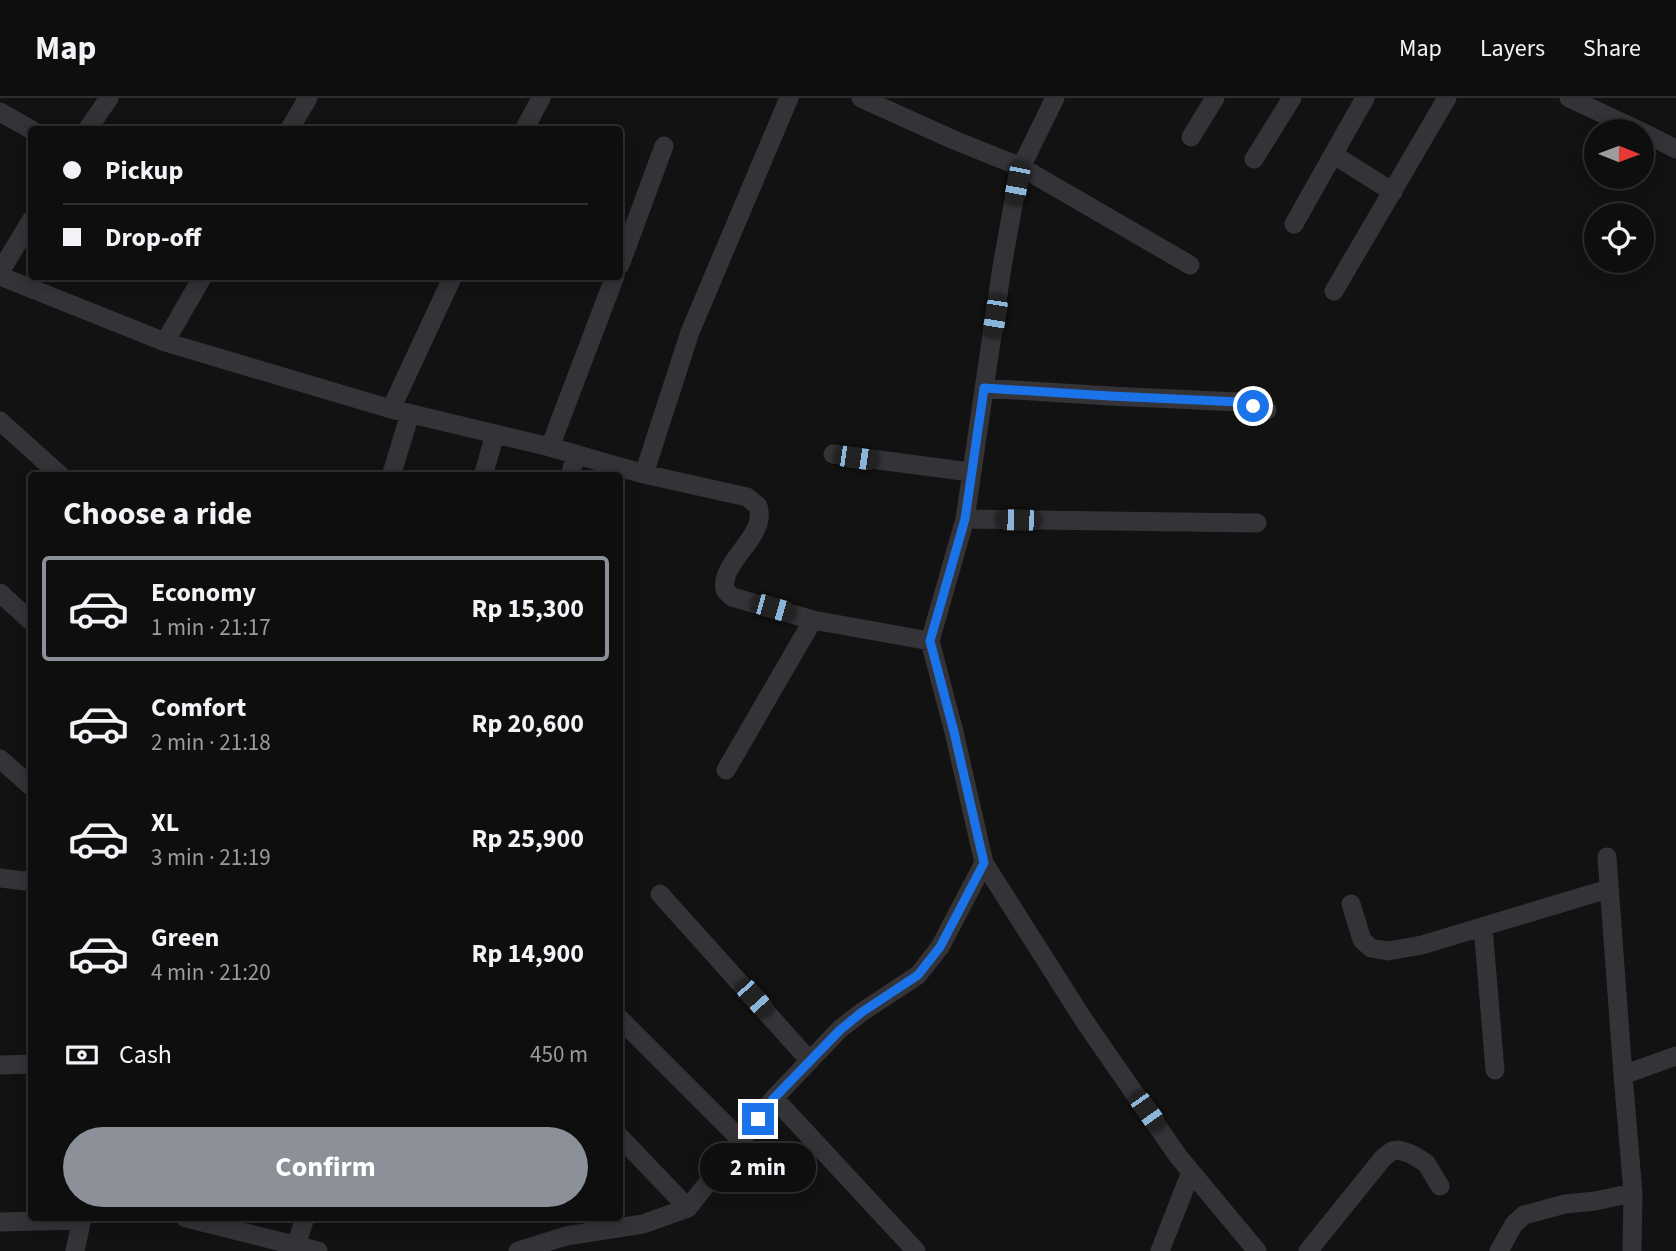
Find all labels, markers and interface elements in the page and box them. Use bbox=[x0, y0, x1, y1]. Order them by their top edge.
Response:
text: Map bbox=[35, 25, 96, 72]
text: Map bbox=[1399, 31, 1442, 66]
text: Layers bbox=[1480, 31, 1545, 66]
text: Share bbox=[1583, 31, 1641, 66]
north arrow bbox=[1584, 119, 1654, 189]
map controls bbox=[1584, 119, 1654, 273]
text: Pickup bbox=[105, 152, 183, 189]
car bbox=[1003, 160, 1032, 206]
button: locate bbox=[1584, 203, 1654, 273]
text: Drop-off bbox=[105, 219, 201, 256]
car bbox=[982, 294, 1009, 338]
route start bbox=[1237, 390, 1269, 422]
car bbox=[834, 445, 879, 471]
text: Choose a ride bbox=[63, 491, 252, 537]
car bbox=[997, 509, 1040, 531]
text: Economy bbox=[151, 574, 256, 611]
icon: car bbox=[67, 577, 130, 640]
text: Rp 15,300 bbox=[472, 590, 584, 627]
car bbox=[750, 592, 797, 624]
text: 1 min · 21:17 bbox=[151, 611, 271, 644]
text: Comfort bbox=[151, 689, 246, 726]
icon: car bbox=[67, 692, 130, 755]
text: Rp 20,600 bbox=[472, 705, 584, 742]
text: 2 min · 21:18 bbox=[151, 726, 271, 759]
text: XL bbox=[151, 804, 179, 841]
icon: car bbox=[67, 807, 130, 870]
text: Rp 25,900 bbox=[472, 820, 584, 857]
text: 3 min · 21:19 bbox=[151, 841, 271, 874]
text: Green bbox=[151, 919, 219, 956]
icon: car bbox=[67, 922, 130, 985]
text: Rp 14,900 bbox=[472, 935, 584, 972]
text: 4 min · 21:20 bbox=[151, 956, 271, 989]
car bbox=[733, 975, 776, 1021]
icon: cash bbox=[63, 1036, 101, 1074]
text: Cash bbox=[119, 1036, 172, 1073]
text: 450 m bbox=[530, 1038, 588, 1071]
car bbox=[1127, 1088, 1168, 1134]
route end bbox=[742, 1103, 774, 1135]
button: Confirm bbox=[63, 1127, 588, 1207]
callout: 2 min bbox=[700, 1144, 816, 1192]
text: 2 min bbox=[730, 1151, 786, 1184]

